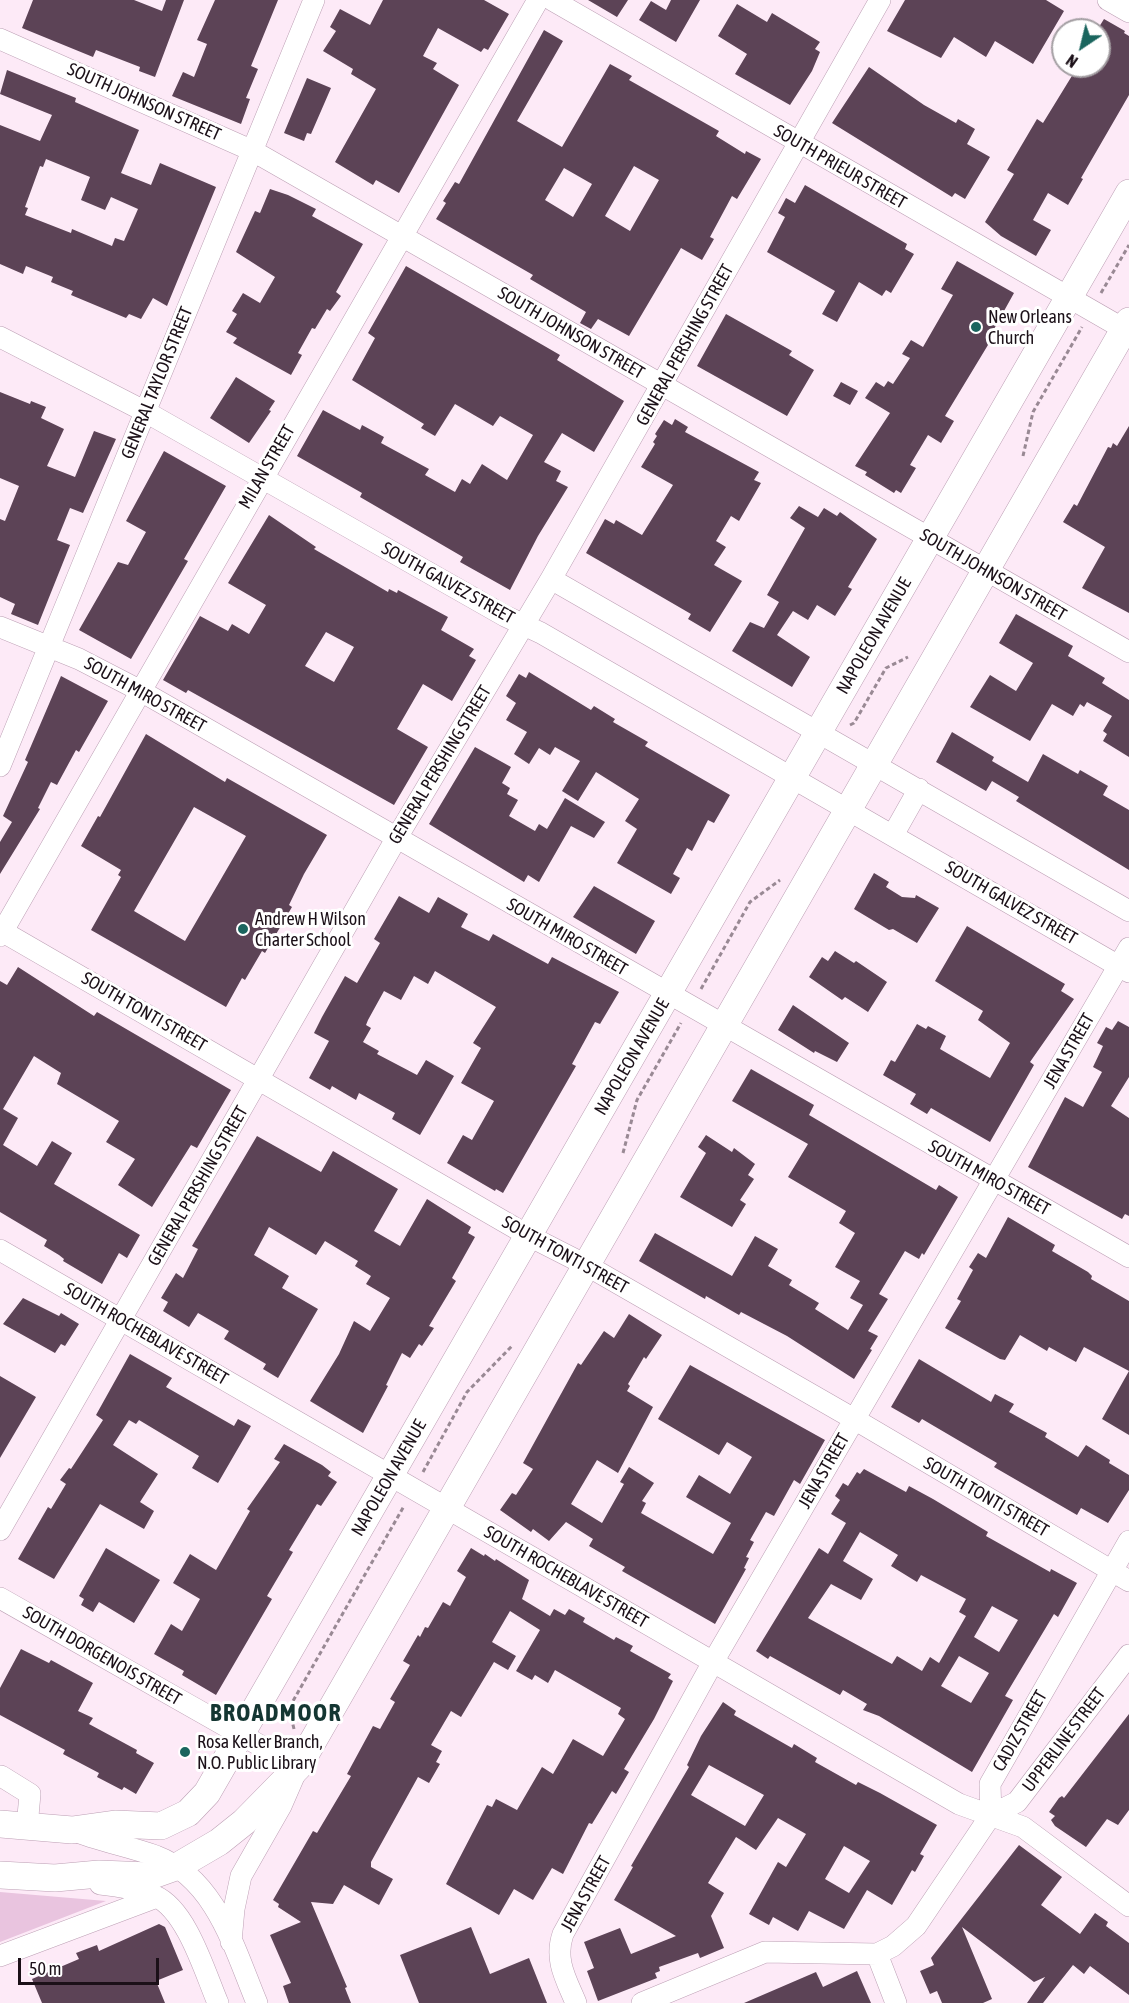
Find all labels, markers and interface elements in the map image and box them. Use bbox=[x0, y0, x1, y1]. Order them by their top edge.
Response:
north arrow bbox=[1051, 18, 1111, 78]
text: N bbox=[1063, 51, 1081, 71]
street label: SOUTH JOHNSON STREET bbox=[64, 58, 224, 146]
street label: SOUTH PRIEUR STREET bbox=[770, 120, 910, 214]
street label: GENERAL PERSHING STREET bbox=[632, 261, 738, 429]
street label: SOUTH JOHNSON STREET bbox=[494, 282, 648, 384]
street label: GENERAL TAYLOR STREET bbox=[117, 304, 197, 462]
place label: New Orleans Church bbox=[988, 306, 1072, 348]
marker: New Orleans Church bbox=[969, 320, 983, 334]
street label: MILAN STREET bbox=[234, 421, 300, 513]
street label: SOUTH JOHNSON STREET bbox=[916, 524, 1070, 626]
street label: SOUTH GALVEZ STREET bbox=[378, 538, 518, 628]
street label: NAPOLEON AVENUE bbox=[832, 574, 916, 698]
street label: SOUTH MIRO STREET bbox=[80, 653, 210, 737]
street label: GENERAL PERSHING STREET bbox=[384, 682, 496, 848]
street label: SOUTH GALVEZ STREET bbox=[941, 856, 1081, 950]
street label: SOUTH MIRO STREET bbox=[503, 894, 631, 980]
place label: Andrew H Wilson Charter School bbox=[255, 908, 366, 950]
marker: Andrew H Wilson Charter School bbox=[236, 922, 250, 936]
street label: SOUTH TONTI STREET bbox=[78, 967, 210, 1057]
street label: NAPOLEON AVENUE bbox=[590, 995, 674, 1119]
street label: JENA STREET bbox=[1039, 1010, 1099, 1092]
street label: GENERAL PERSHING STREET bbox=[143, 1102, 253, 1270]
street label: SOUTH MIRO STREET bbox=[924, 1136, 1054, 1220]
street label: SOUTH TONTI STREET bbox=[498, 1211, 632, 1299]
street label: SOUTH ROCHEBLAVE STREET bbox=[60, 1278, 232, 1390]
street label: NAPOLEON AVENUE bbox=[347, 1416, 431, 1540]
street label: JENA STREET bbox=[794, 1430, 854, 1512]
street label: SOUTH TONTI STREET bbox=[920, 1452, 1052, 1542]
street label: SOUTH ROCHEBLAVE STREET bbox=[480, 1521, 652, 1633]
street label: SOUTH DORGENOIS STREET bbox=[19, 1602, 185, 1710]
street label: UPPERLINE STREET bbox=[1018, 1684, 1110, 1796]
street label: CADIZ STREET bbox=[988, 1687, 1052, 1775]
district label: BROADMOOR bbox=[210, 1699, 342, 1727]
place label: Rosa Keller Branch, N.O. Public Library bbox=[197, 1731, 323, 1774]
marker: Rosa Keller Branch, N.O. Public Library bbox=[178, 1745, 192, 1759]
street label: JENA STREET bbox=[556, 1852, 616, 1936]
scale bar bbox=[21, 1946, 162, 1984]
text: 50 m bbox=[29, 1958, 61, 1979]

